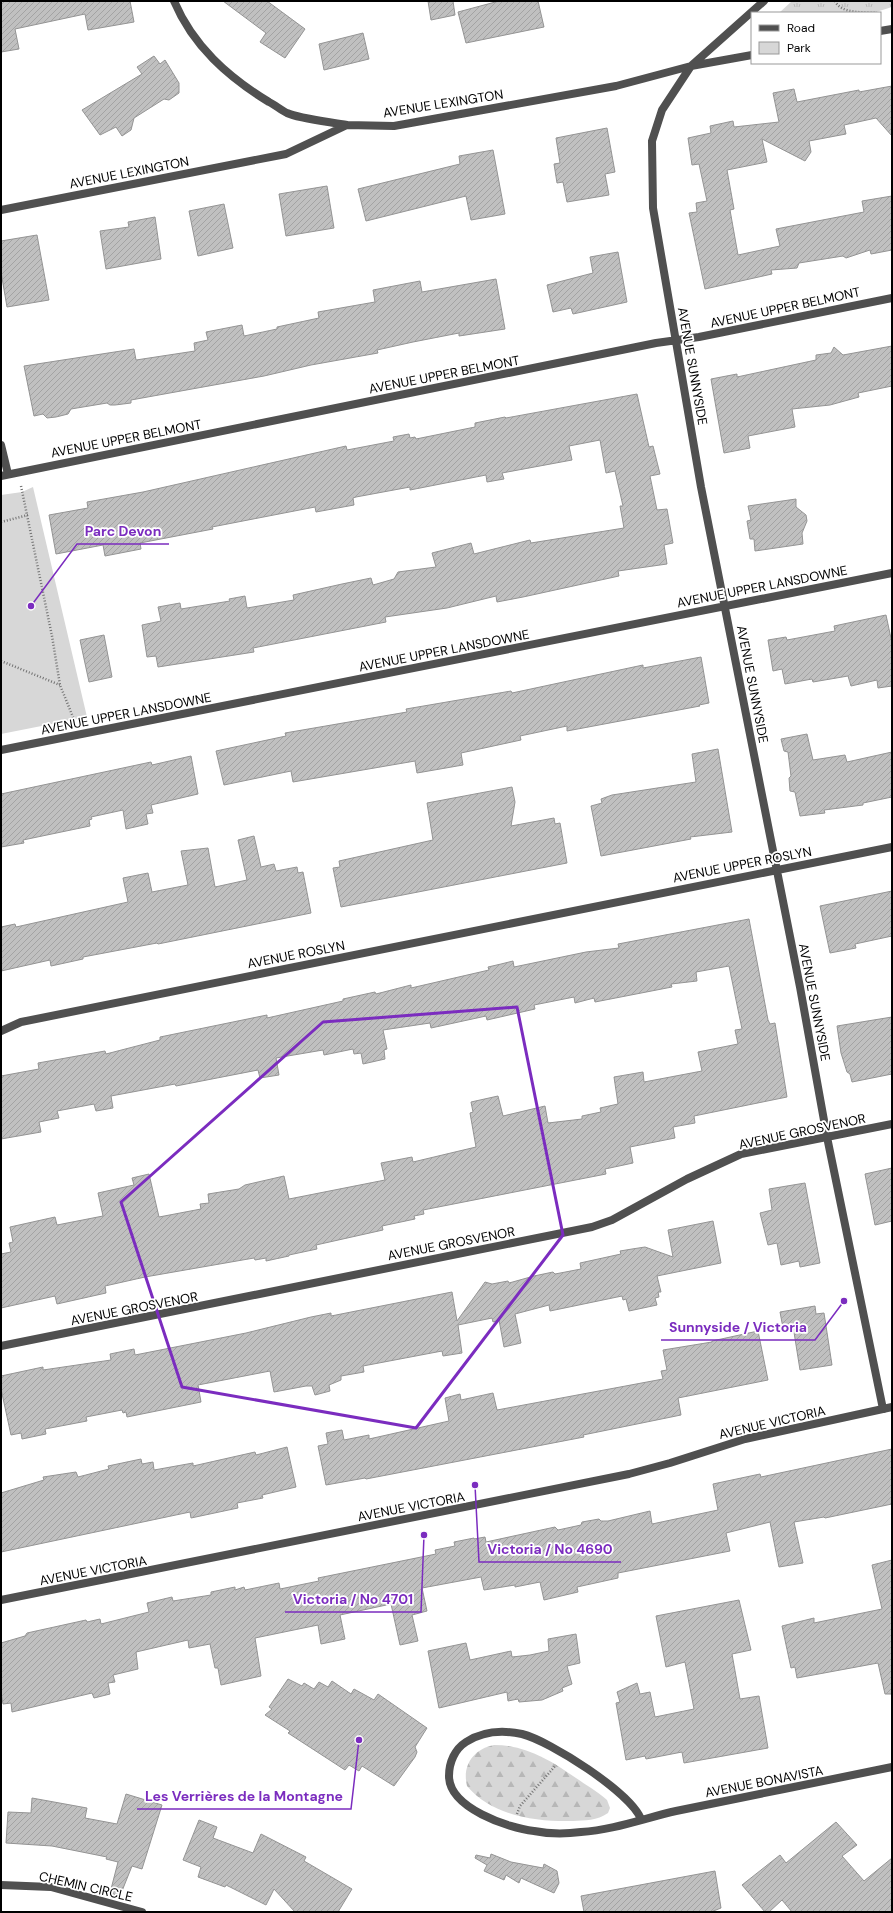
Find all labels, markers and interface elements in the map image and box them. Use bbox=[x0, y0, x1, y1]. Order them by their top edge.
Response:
legend bbox=[751, 12, 881, 64]
text: Road bbox=[787, 20, 815, 36]
text: Park bbox=[787, 40, 811, 56]
street label: AVENUE LEXINGTON bbox=[382, 86, 504, 121]
street label: AVENUE LEXINGTON bbox=[68, 153, 190, 192]
street label: AVENUE UPPER BELMONT bbox=[708, 283, 862, 332]
street label: AVENUE SUNNYSIDE bbox=[674, 306, 711, 426]
street label: AVENUE UPPER BELMONT bbox=[367, 352, 521, 397]
street label: AVENUE UPPER BELMONT bbox=[49, 416, 203, 461]
callout: Parc Devon bbox=[77, 518, 169, 544]
text: Parc Devon bbox=[85, 522, 161, 540]
street label: AVENUE UPPER LANSDOWNE bbox=[675, 562, 849, 611]
street label: AVENUE SUNNYSIDE bbox=[733, 624, 772, 744]
street label: AVENUE UPPER LANSDOWNE bbox=[357, 626, 531, 675]
street label: AVENUE UPPER LANSDOWNE bbox=[39, 689, 213, 738]
street label: AVENUE UPPER ROSLYN bbox=[671, 843, 813, 886]
street label: AVENUE ROSLYN bbox=[246, 937, 346, 972]
street label: AVENUE SUNNYSIDE bbox=[795, 942, 834, 1062]
street label: AVENUE GROSVENOR bbox=[737, 1110, 867, 1153]
street label: AVENUE GROSVENOR bbox=[386, 1223, 517, 1264]
street label: AVENUE GROSVENOR bbox=[69, 1288, 200, 1329]
callout: Sunnyside / Victoria bbox=[661, 1314, 815, 1340]
text: Sunnyside / Victoria bbox=[669, 1318, 807, 1336]
street label: AVENUE VICTORIA bbox=[717, 1402, 827, 1443]
street label: AVENUE VICTORIA bbox=[356, 1488, 466, 1525]
callout: Victoria / No 4690 bbox=[479, 1536, 621, 1562]
text: Victoria / No 4690 bbox=[487, 1540, 613, 1558]
street label: AVENUE VICTORIA bbox=[38, 1552, 148, 1589]
callout: Victoria / No 4701 bbox=[285, 1586, 421, 1612]
text: Victoria / No 4701 bbox=[293, 1590, 413, 1608]
street label: AVENUE BONAVISTA bbox=[704, 1762, 825, 1801]
callout: Les Verrières de la Montagne bbox=[137, 1783, 351, 1809]
text: Les Verrières de la Montagne bbox=[145, 1787, 343, 1805]
street label: CHEMIN CIRCLE bbox=[37, 1867, 134, 1906]

